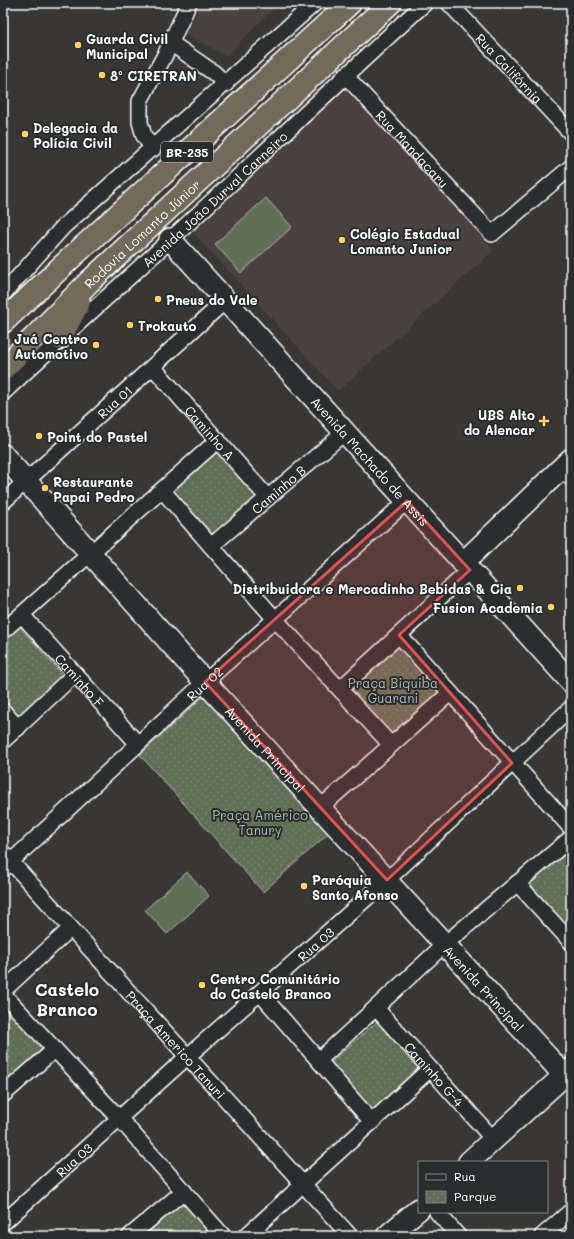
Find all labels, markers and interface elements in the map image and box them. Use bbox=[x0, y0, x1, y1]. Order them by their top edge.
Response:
street label: Rua Califórnia bbox=[473, 29, 547, 107]
place label: Guarda Civil Municipal bbox=[86, 30, 168, 62]
marker: Guarda Civil Municipal bbox=[73, 40, 83, 50]
place label: 8º CIRETRAN bbox=[110, 67, 197, 84]
marker: 8º CIRETRAN bbox=[97, 70, 107, 80]
street label: Rua Mandacaru bbox=[373, 106, 453, 191]
place label: Delegacia da Polícia Civil bbox=[33, 119, 118, 151]
street label: Avenida João Durval Carneiro bbox=[138, 127, 290, 270]
marker: Delegacia da Polícia Civil bbox=[20, 129, 30, 139]
road number: BR-235 bbox=[161, 142, 213, 162]
street label: Rodovia Lomanto Júnior bbox=[80, 175, 203, 291]
place label: Colégio Estadual Lomanto Junior bbox=[350, 225, 460, 257]
marker: Colégio Estadual Lomanto Junior bbox=[337, 235, 347, 245]
place label: Pneus do Vale bbox=[166, 291, 258, 308]
marker: Pneus do Vale bbox=[153, 294, 163, 304]
place label: Trokauto bbox=[138, 317, 197, 334]
marker: Trokauto bbox=[125, 320, 135, 330]
place label: Juá Centro Automotivo bbox=[14, 330, 88, 362]
marker: Juá Centro Automotivo bbox=[91, 340, 101, 350]
street label: Rua 01 bbox=[93, 381, 135, 422]
street label: Avenida Machado de Assis bbox=[308, 392, 434, 529]
street label: Caminho A bbox=[182, 402, 239, 463]
place label: UBS Alto do Alencar bbox=[464, 406, 535, 438]
marker: UBS Alto do Alencar bbox=[538, 415, 550, 427]
place label: Point do Pastel bbox=[47, 428, 147, 445]
marker: Point do Pastel bbox=[34, 431, 44, 441]
street label: Caminho B bbox=[247, 461, 309, 517]
place label: Restaurante Papai Pedro bbox=[53, 473, 135, 505]
marker: Restaurante Papai Pedro bbox=[40, 483, 50, 493]
place label: Distribuidora e Mercadinho Bebidas & Cia bbox=[233, 580, 512, 597]
marker: Distribuidora e Mercadinho Bebidas & Cia bbox=[515, 583, 525, 593]
place label: Fusion Academia bbox=[433, 599, 543, 616]
marker: Fusion Academia bbox=[546, 602, 556, 612]
street label: Caminho F bbox=[52, 650, 108, 710]
street label: Rua 02 bbox=[183, 662, 226, 704]
park label: Praça Biquiba Guarani bbox=[348, 674, 438, 706]
street label: Avenida Principal bbox=[222, 702, 310, 795]
park label: Praça Américo Tanury bbox=[212, 806, 308, 838]
place label: Paróquia Santo Afonso bbox=[312, 871, 398, 903]
marker: Paróquia Santo Afonso bbox=[299, 881, 309, 891]
street label: Rua 03 bbox=[293, 923, 337, 964]
street label: Avenida Principal bbox=[441, 941, 528, 1035]
place label: Centro Comunitário do Castelo Branco bbox=[210, 970, 340, 1002]
district label: Castelo Branco bbox=[35, 978, 99, 1020]
marker: Centro Comunitário do Castelo Branco bbox=[197, 980, 207, 990]
street label: Praça Americo Tanuri bbox=[123, 987, 230, 1102]
street label: Caminho G-4 bbox=[401, 1038, 468, 1110]
street label: Rua 03 bbox=[52, 1138, 96, 1180]
legend bbox=[418, 1161, 548, 1213]
text: Rua bbox=[454, 1168, 476, 1184]
text: Parque bbox=[454, 1188, 497, 1204]

